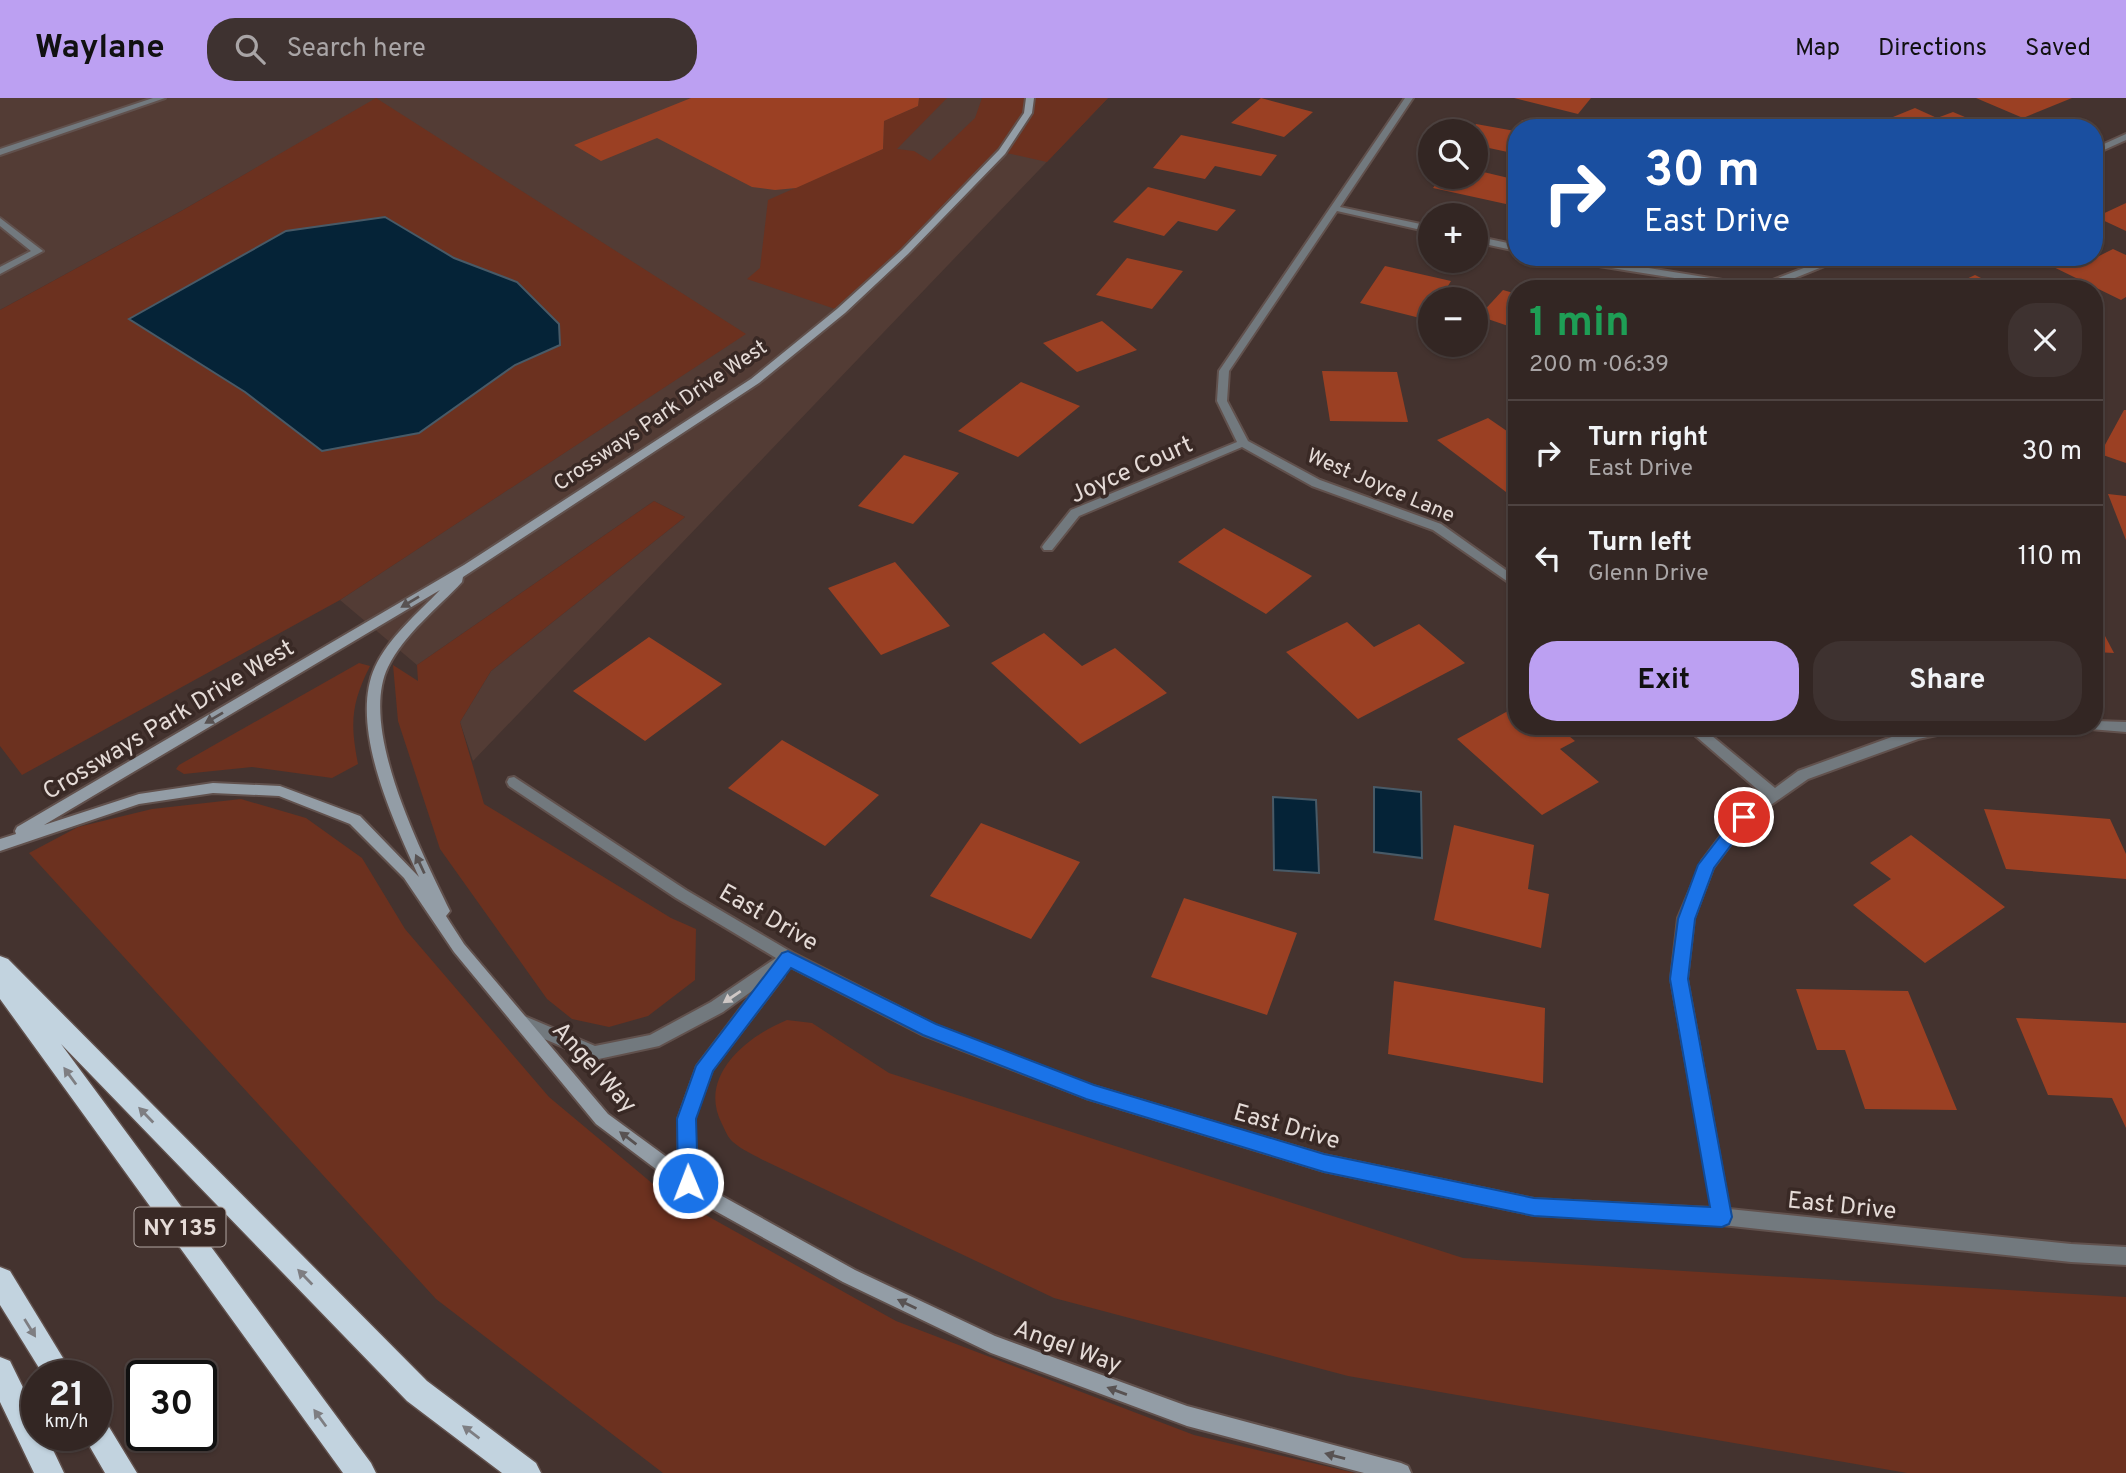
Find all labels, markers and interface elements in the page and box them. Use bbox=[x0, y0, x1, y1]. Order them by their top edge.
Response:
search box bbox=[207, 18, 697, 81]
text: Waylane bbox=[35, 28, 165, 70]
icon: search bbox=[231, 30, 269, 68]
text: Search here bbox=[287, 33, 426, 66]
text: Map bbox=[1795, 34, 1840, 64]
text: Directions bbox=[1878, 34, 1987, 64]
text: Saved bbox=[2025, 34, 2091, 64]
map controls bbox=[1418, 119, 1488, 357]
button: search bbox=[1418, 119, 1488, 189]
text: 30 m bbox=[1644, 142, 1760, 204]
icon: right bbox=[1529, 147, 1620, 238]
button: + bbox=[1418, 203, 1488, 273]
text: East Drive bbox=[1644, 203, 1790, 243]
button: − bbox=[1418, 287, 1488, 357]
text: 1 min bbox=[1529, 298, 1630, 351]
button: close bbox=[2008, 303, 2082, 377]
street label: Crossways Park Drive West bbox=[549, 335, 773, 498]
text: 200 m · 06:39 bbox=[1529, 351, 1669, 380]
text: Turn right bbox=[1588, 422, 1708, 455]
street label: Joyce Court bbox=[1066, 430, 1198, 511]
icon: right bbox=[1529, 434, 1567, 472]
text: 30 m bbox=[2022, 436, 2082, 469]
street label: West Joyce Lane bbox=[1302, 443, 1459, 530]
text: East Drive bbox=[1588, 455, 1693, 484]
text: Turn left bbox=[1588, 527, 1692, 560]
icon: left bbox=[1529, 539, 1567, 577]
text: 110 m bbox=[2018, 541, 2082, 574]
text: Glenn Drive bbox=[1588, 560, 1709, 589]
one-way arrow bbox=[400, 596, 419, 609]
street label: Crossways Park Drive West bbox=[38, 634, 300, 808]
button: Exit bbox=[1529, 641, 1799, 721]
button: Share bbox=[1813, 641, 2082, 721]
one-way arrow bbox=[204, 712, 223, 724]
pin bbox=[1714, 787, 1774, 847]
icon: arrive bbox=[1725, 798, 1763, 836]
one-way arrow bbox=[414, 854, 426, 874]
street label: East Drive bbox=[713, 878, 823, 959]
one-way arrow bbox=[723, 990, 741, 1004]
street label: Angel Way bbox=[545, 1016, 642, 1120]
one-way arrow bbox=[64, 1067, 78, 1085]
street label: East Drive bbox=[1230, 1098, 1343, 1157]
one-way arrow bbox=[138, 1107, 155, 1123]
one-way arrow bbox=[619, 1131, 637, 1145]
position arrow bbox=[651, 1146, 725, 1220]
street label: East Drive bbox=[1786, 1186, 1898, 1228]
road number: NY 135 bbox=[134, 1208, 226, 1246]
one-way arrow bbox=[298, 1269, 314, 1286]
one-way arrow bbox=[897, 1298, 917, 1309]
street label: Angel Way bbox=[1009, 1314, 1125, 1381]
one-way arrow bbox=[24, 1318, 37, 1337]
speed limit sign: 30 bbox=[126, 1360, 217, 1451]
text: 21 bbox=[49, 1374, 84, 1418]
one-way arrow bbox=[1107, 1385, 1128, 1396]
one-way arrow bbox=[314, 1409, 328, 1427]
text: km/h bbox=[45, 1411, 88, 1434]
one-way arrow bbox=[462, 1425, 480, 1439]
one-way arrow bbox=[1324, 1450, 1346, 1461]

